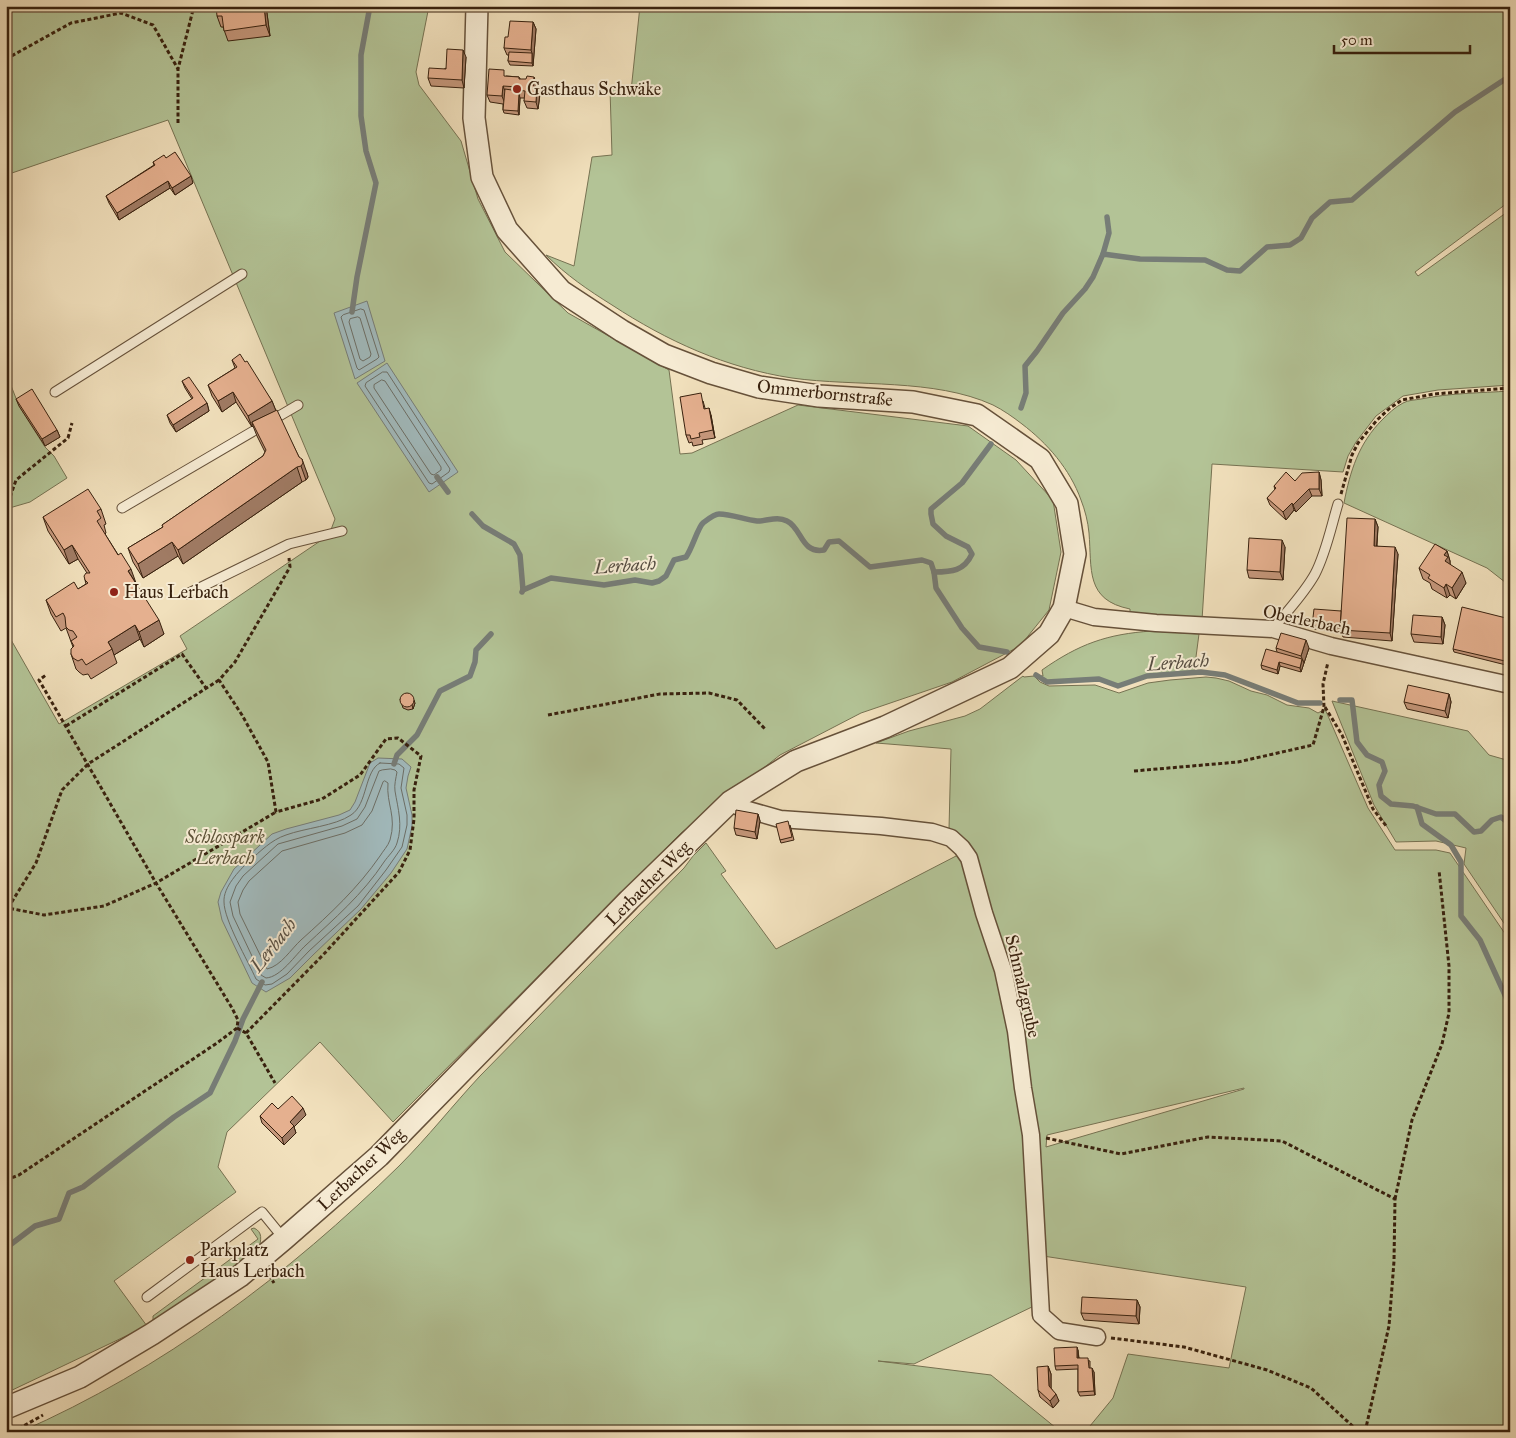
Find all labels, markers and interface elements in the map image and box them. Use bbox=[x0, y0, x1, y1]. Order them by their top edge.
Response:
scale bar bbox=[1334, 22, 1470, 54]
text: 50 m bbox=[1341, 31, 1373, 49]
place label: Gasthaus Schwäke bbox=[527, 78, 661, 100]
marker: Gasthaus Schwäke bbox=[511, 83, 523, 95]
street label: Ommerbornstraße bbox=[756, 375, 894, 411]
water label: Lerbach bbox=[592, 551, 657, 579]
place label: Haus Lerbach bbox=[124, 581, 229, 603]
marker: Haus Lerbach bbox=[108, 586, 120, 598]
street label: Oberlerbach bbox=[1261, 600, 1353, 640]
water label: Lerbach bbox=[1145, 648, 1210, 676]
park label: Schlosspark Lerbach bbox=[184, 826, 265, 869]
street label: Lerbacher Weg bbox=[601, 835, 696, 931]
water label: Lerbach bbox=[244, 913, 301, 977]
street label: Schmalzgrube bbox=[1000, 932, 1046, 1040]
street label: Lerbacher Weg bbox=[313, 1122, 411, 1216]
place label: Parkplatz Haus Lerbach bbox=[200, 1239, 305, 1282]
marker: Parkplatz Haus Lerbach bbox=[184, 1254, 196, 1266]

